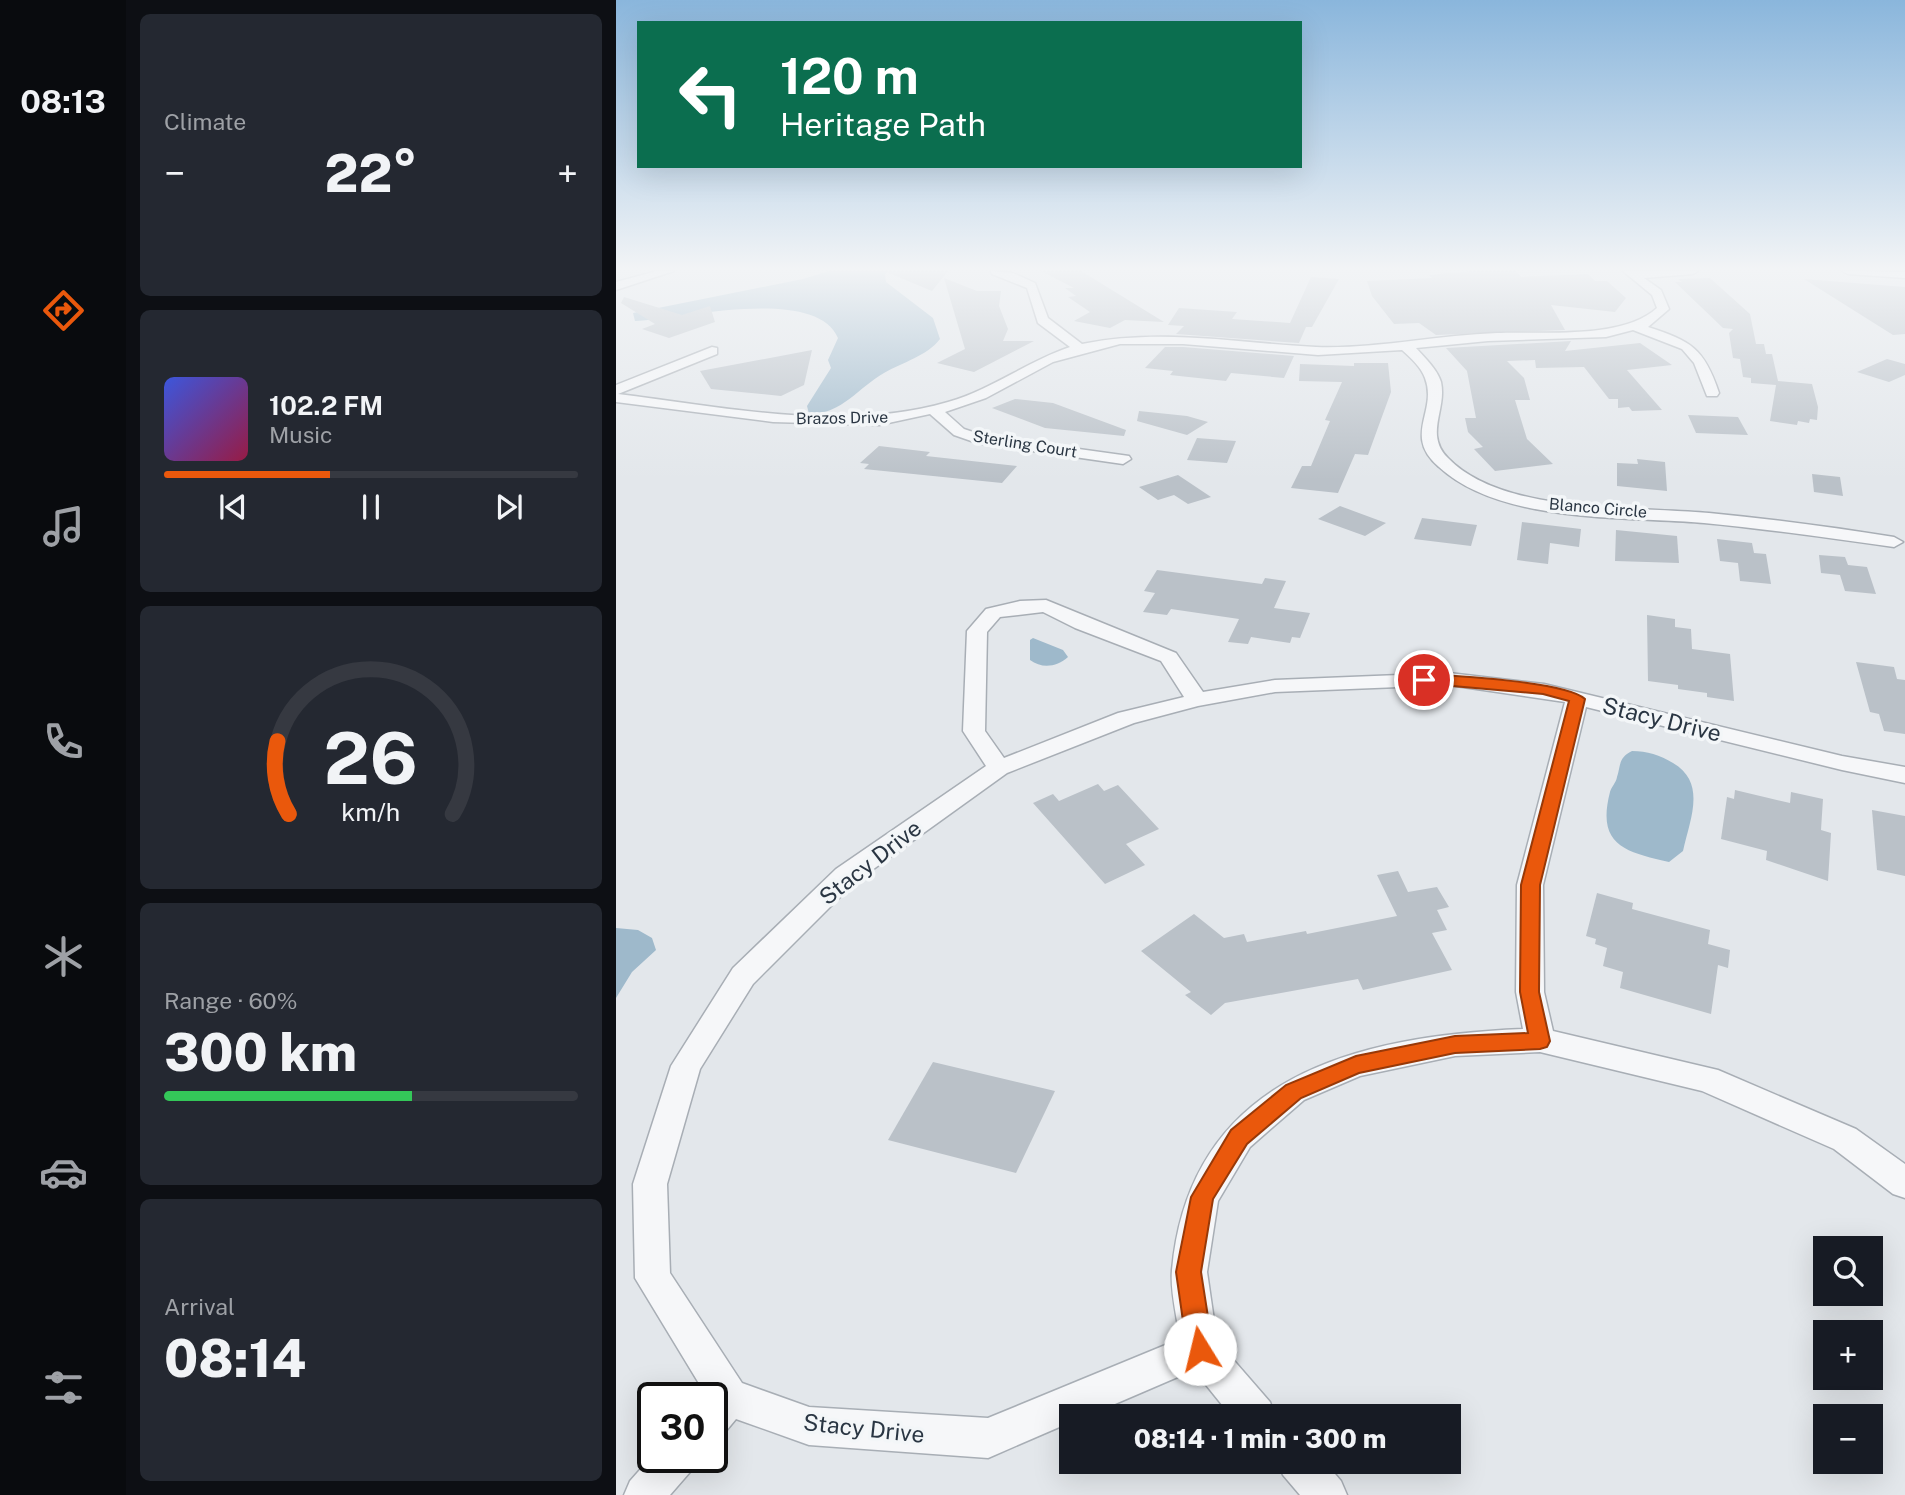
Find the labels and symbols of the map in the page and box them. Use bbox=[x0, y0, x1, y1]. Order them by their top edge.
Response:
street label: Brazos Drive bbox=[796, 408, 888, 428]
street label: Sterling Court bbox=[972, 426, 1078, 462]
street label: Blanco Circle bbox=[1548, 494, 1648, 522]
pin bbox=[1394, 650, 1454, 710]
street label: Stacy Drive bbox=[1600, 691, 1724, 747]
street label: Stacy Drive bbox=[814, 814, 926, 910]
position arrow bbox=[1163, 1312, 1237, 1386]
speed limit sign: 30 bbox=[637, 1382, 728, 1473]
street label: Stacy Drive bbox=[802, 1408, 926, 1448]

